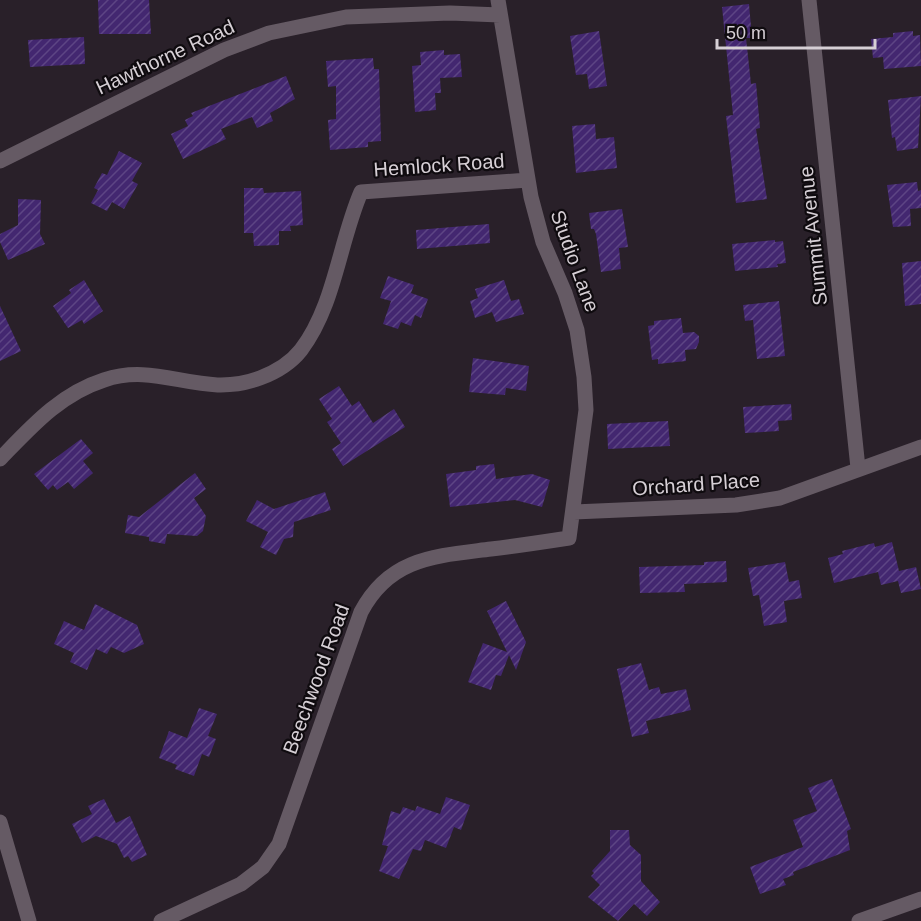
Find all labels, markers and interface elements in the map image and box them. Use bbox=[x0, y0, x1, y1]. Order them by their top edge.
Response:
scale bar bbox=[717, 12, 874, 50]
street label: Hawthorne Road bbox=[92, 15, 238, 99]
text: 50 m bbox=[726, 23, 766, 43]
street label: Hemlock Road bbox=[373, 149, 505, 181]
street label: Summit Avenue bbox=[795, 165, 831, 307]
street label: Studio Lane bbox=[546, 207, 604, 315]
street label: Orchard Place bbox=[631, 469, 761, 499]
street label: Beechwood Road bbox=[279, 601, 353, 757]

